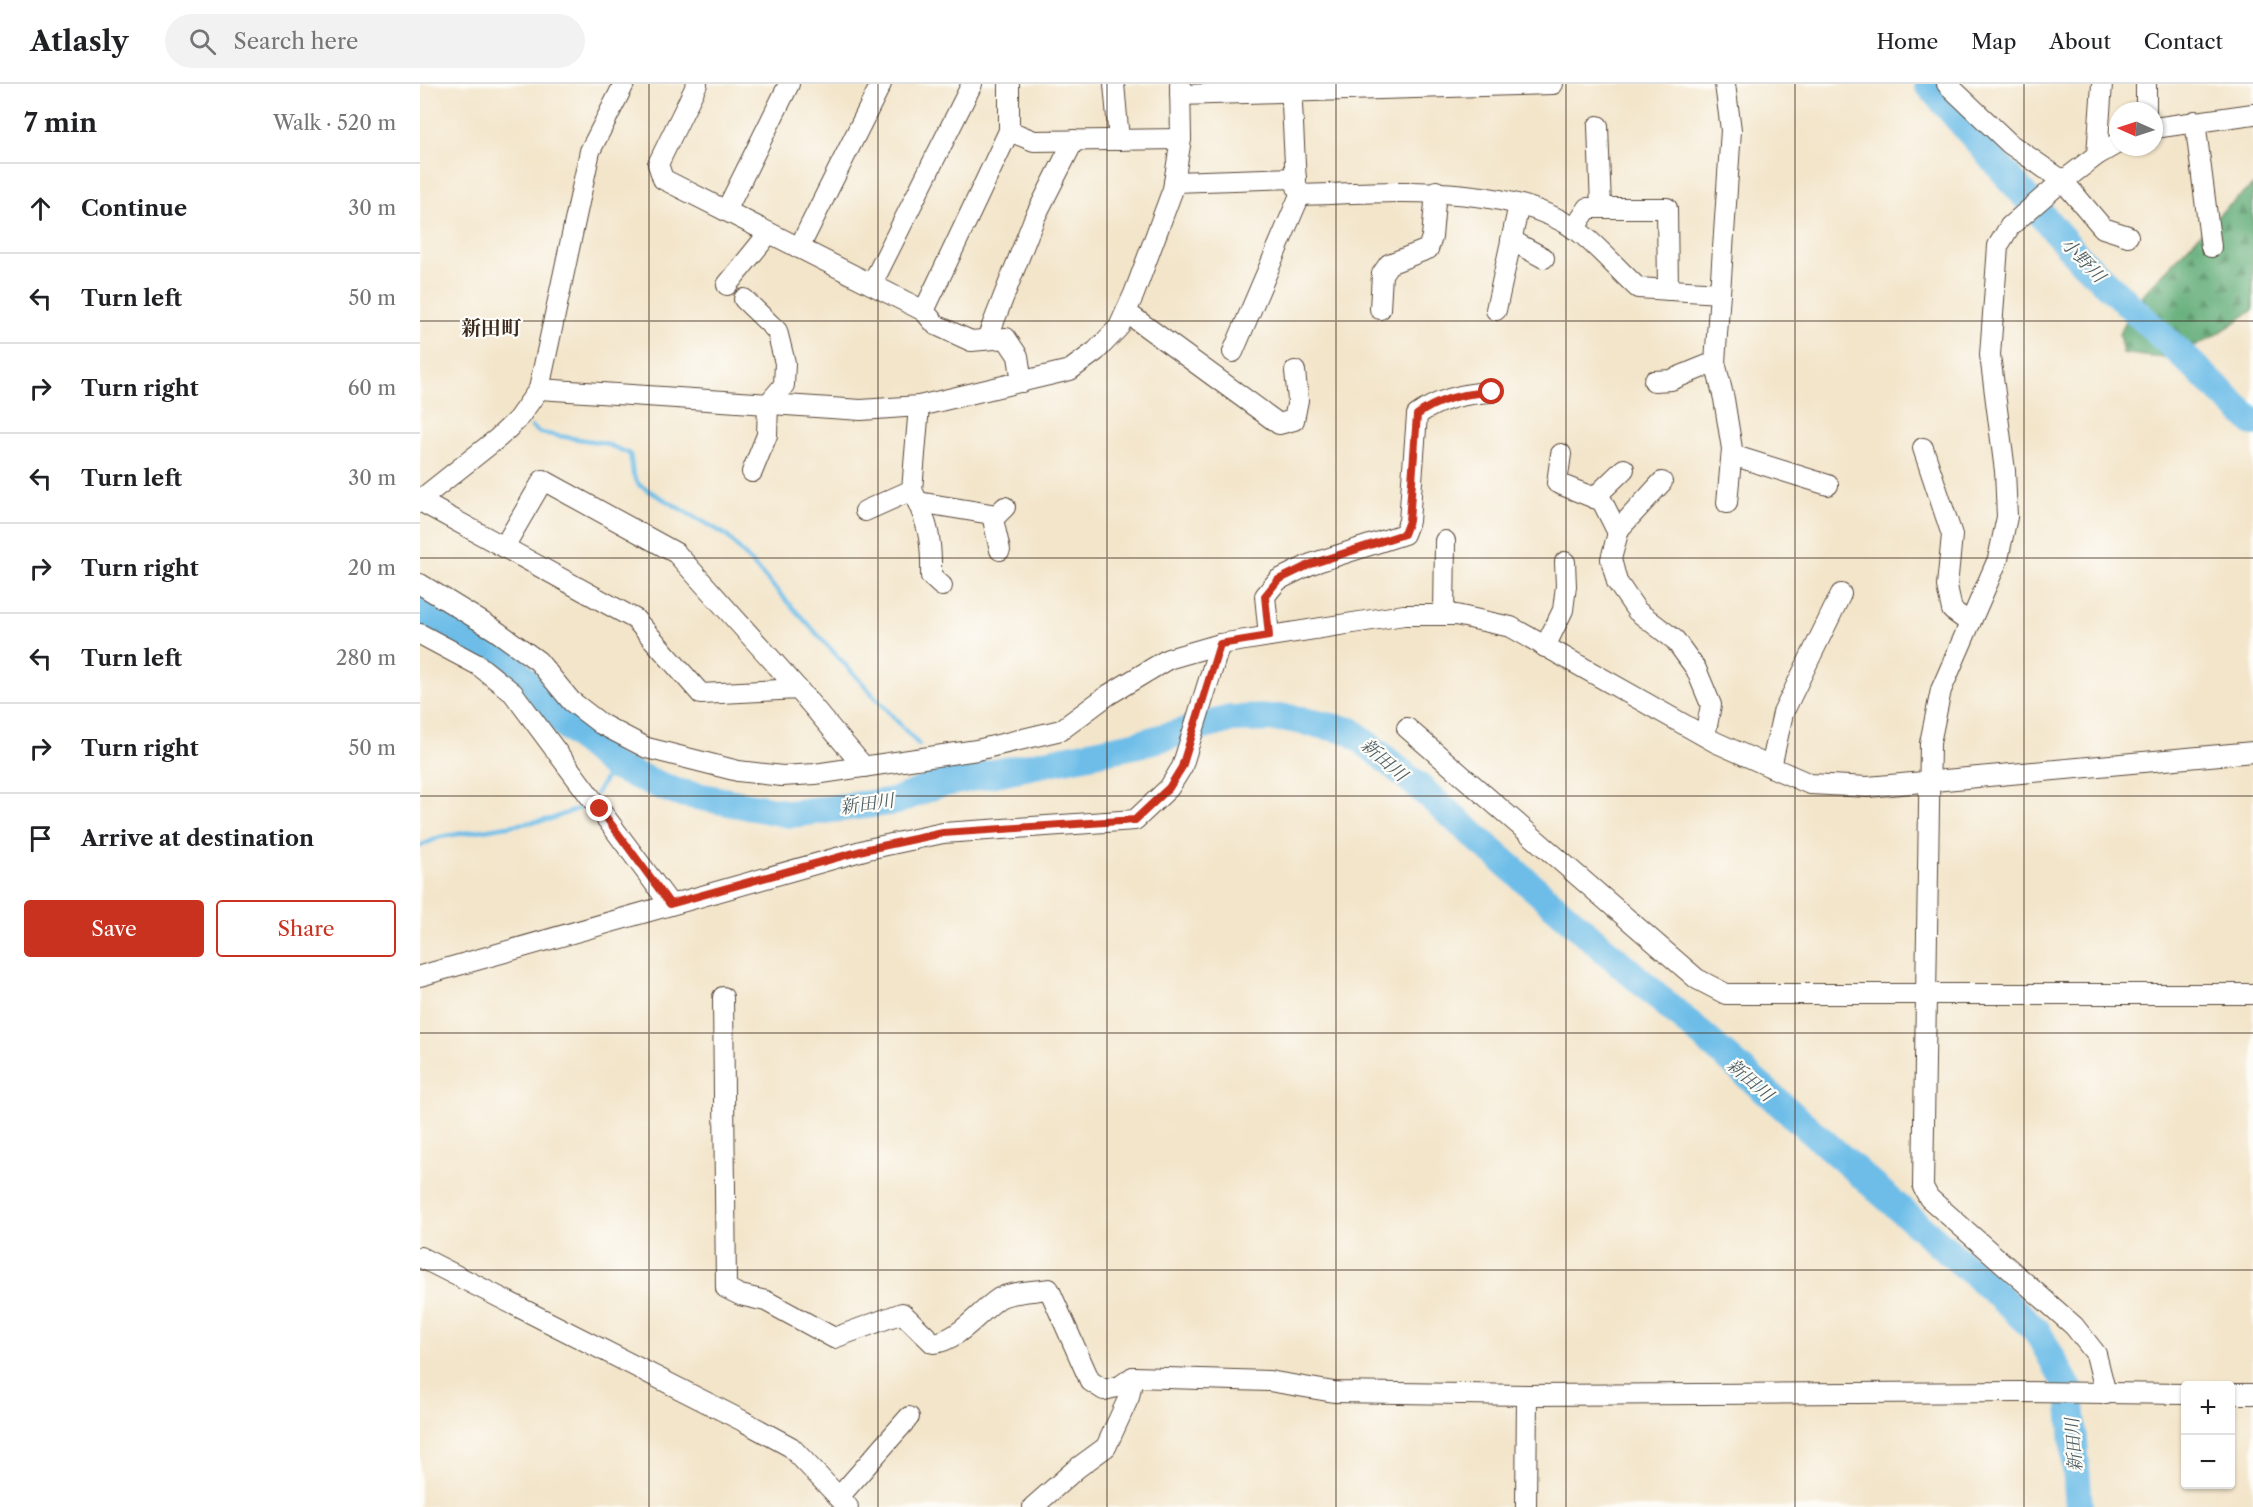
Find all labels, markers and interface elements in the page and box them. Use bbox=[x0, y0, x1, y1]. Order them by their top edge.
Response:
search box bbox=[165, 14, 585, 68]
text: Atlasly bbox=[30, 24, 129, 58]
icon: search bbox=[186, 25, 219, 58]
text: Search here bbox=[234, 28, 358, 55]
text: Home bbox=[1877, 29, 1938, 54]
text: Map bbox=[1971, 29, 2016, 54]
text: About bbox=[2049, 29, 2111, 54]
text: Contact bbox=[2144, 29, 2223, 54]
north arrow bbox=[2109, 102, 2163, 156]
text: 7 min bbox=[24, 107, 97, 139]
text: Walk · 520 m bbox=[273, 111, 396, 135]
icon: ahead bbox=[24, 192, 57, 225]
text: Continue bbox=[81, 195, 187, 222]
text: 30 m bbox=[348, 196, 396, 220]
water label: 小野川 bbox=[2056, 233, 2111, 289]
icon: left bbox=[24, 282, 57, 315]
text: Turn left bbox=[81, 285, 182, 312]
text: 50 m bbox=[349, 286, 396, 310]
district label: 新田町 bbox=[461, 316, 522, 340]
icon: right bbox=[24, 372, 57, 405]
text: Turn right bbox=[81, 375, 199, 402]
text: 60 m bbox=[348, 376, 396, 400]
route start bbox=[1478, 378, 1504, 404]
icon: left bbox=[24, 462, 57, 495]
text: Turn left bbox=[81, 465, 182, 492]
text: 30 m bbox=[348, 466, 396, 490]
icon: right bbox=[24, 552, 57, 585]
text: Turn right bbox=[81, 555, 199, 582]
text: 20 m bbox=[348, 556, 396, 580]
icon: left bbox=[24, 642, 57, 675]
text: Turn left bbox=[81, 645, 182, 672]
text: 280 m bbox=[336, 646, 396, 670]
icon: right bbox=[24, 732, 57, 765]
water label: 新田川 bbox=[1356, 734, 1413, 787]
text: Turn right bbox=[81, 735, 199, 762]
text: 50 m bbox=[349, 736, 396, 760]
water label: 新田川 bbox=[839, 789, 897, 819]
route end bbox=[586, 795, 612, 821]
icon: arrive bbox=[24, 822, 57, 855]
text: Arrive at destination bbox=[81, 825, 314, 852]
button: Save bbox=[24, 900, 204, 957]
button: Share bbox=[216, 900, 396, 957]
water label: 新田川 bbox=[1722, 1054, 1779, 1107]
map controls bbox=[2181, 1381, 2235, 1489]
button: + bbox=[2181, 1381, 2235, 1435]
water label: 新田川 bbox=[2061, 1415, 2087, 1473]
button: − bbox=[2181, 1435, 2235, 1489]

